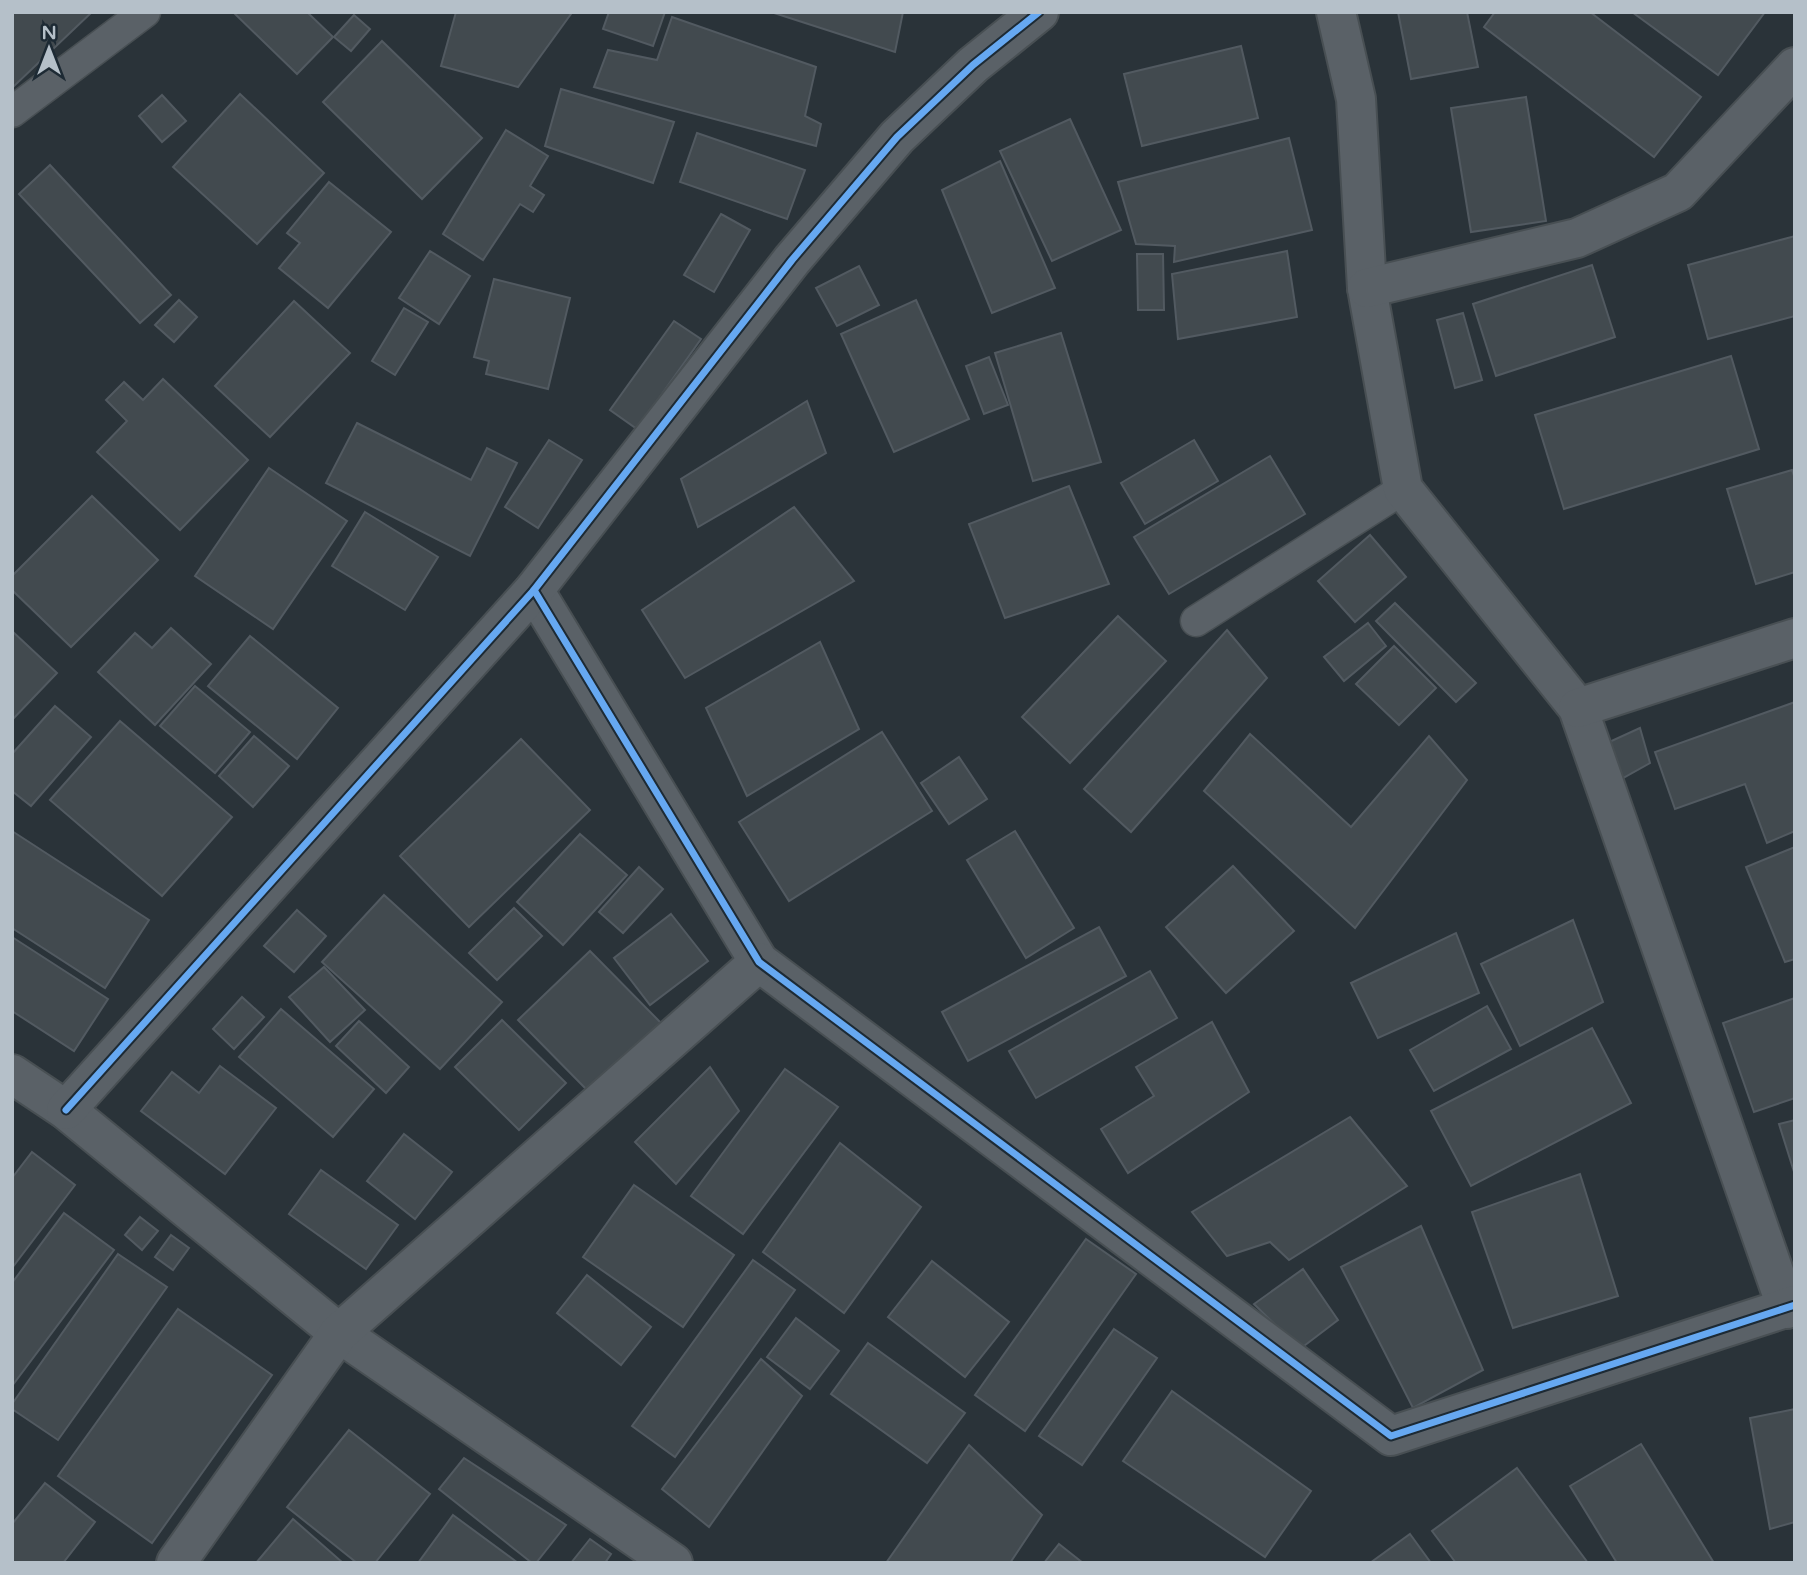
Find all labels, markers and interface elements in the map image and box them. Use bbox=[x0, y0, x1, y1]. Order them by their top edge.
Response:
north arrow bbox=[14, 14, 84, 84]
text: N bbox=[41, 22, 57, 44]

